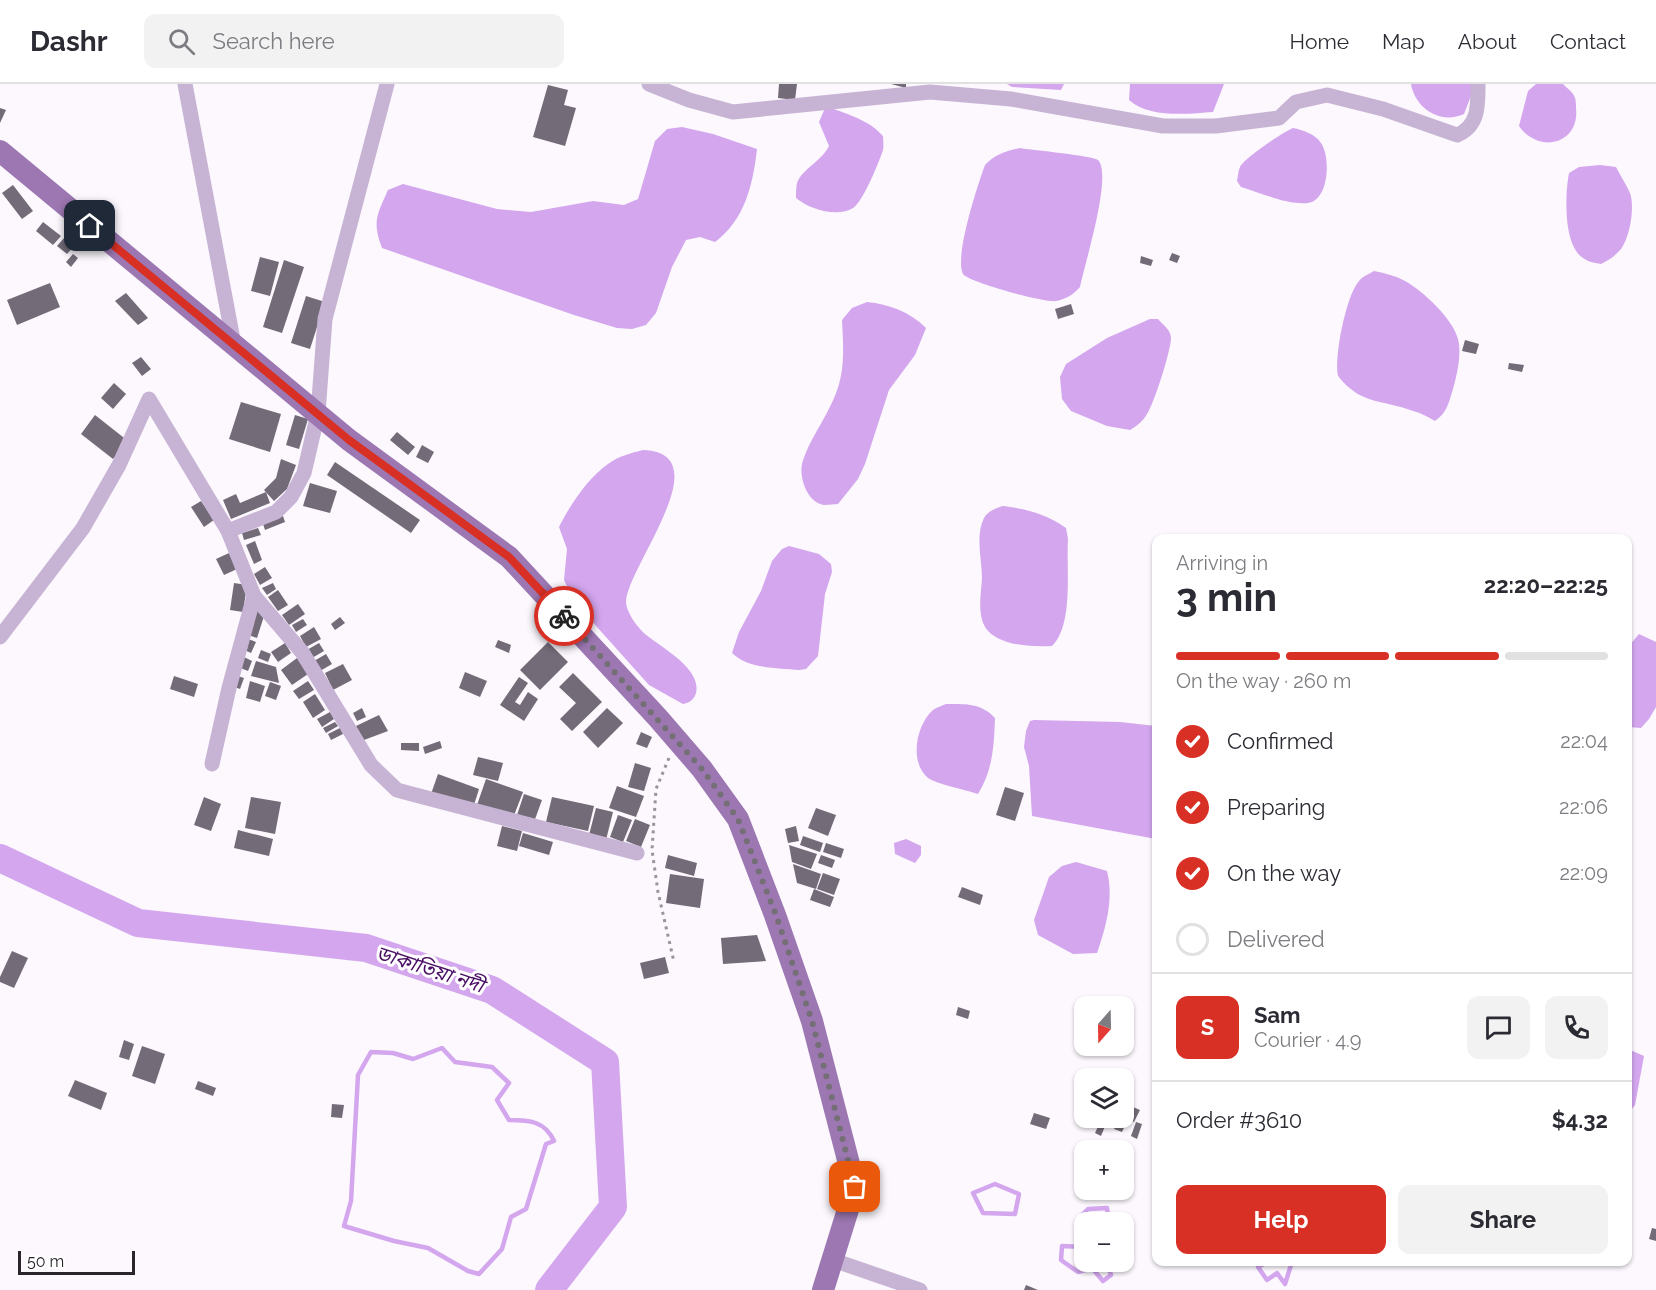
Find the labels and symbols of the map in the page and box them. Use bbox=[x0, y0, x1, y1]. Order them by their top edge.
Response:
pin bbox=[64, 200, 115, 251]
courier bbox=[534, 586, 594, 646]
water label: ডাকাতিয়া নদী bbox=[373, 940, 490, 999]
north arrow bbox=[1074, 996, 1134, 1056]
pin bbox=[829, 1161, 880, 1212]
scale bar bbox=[18, 1248, 135, 1276]

